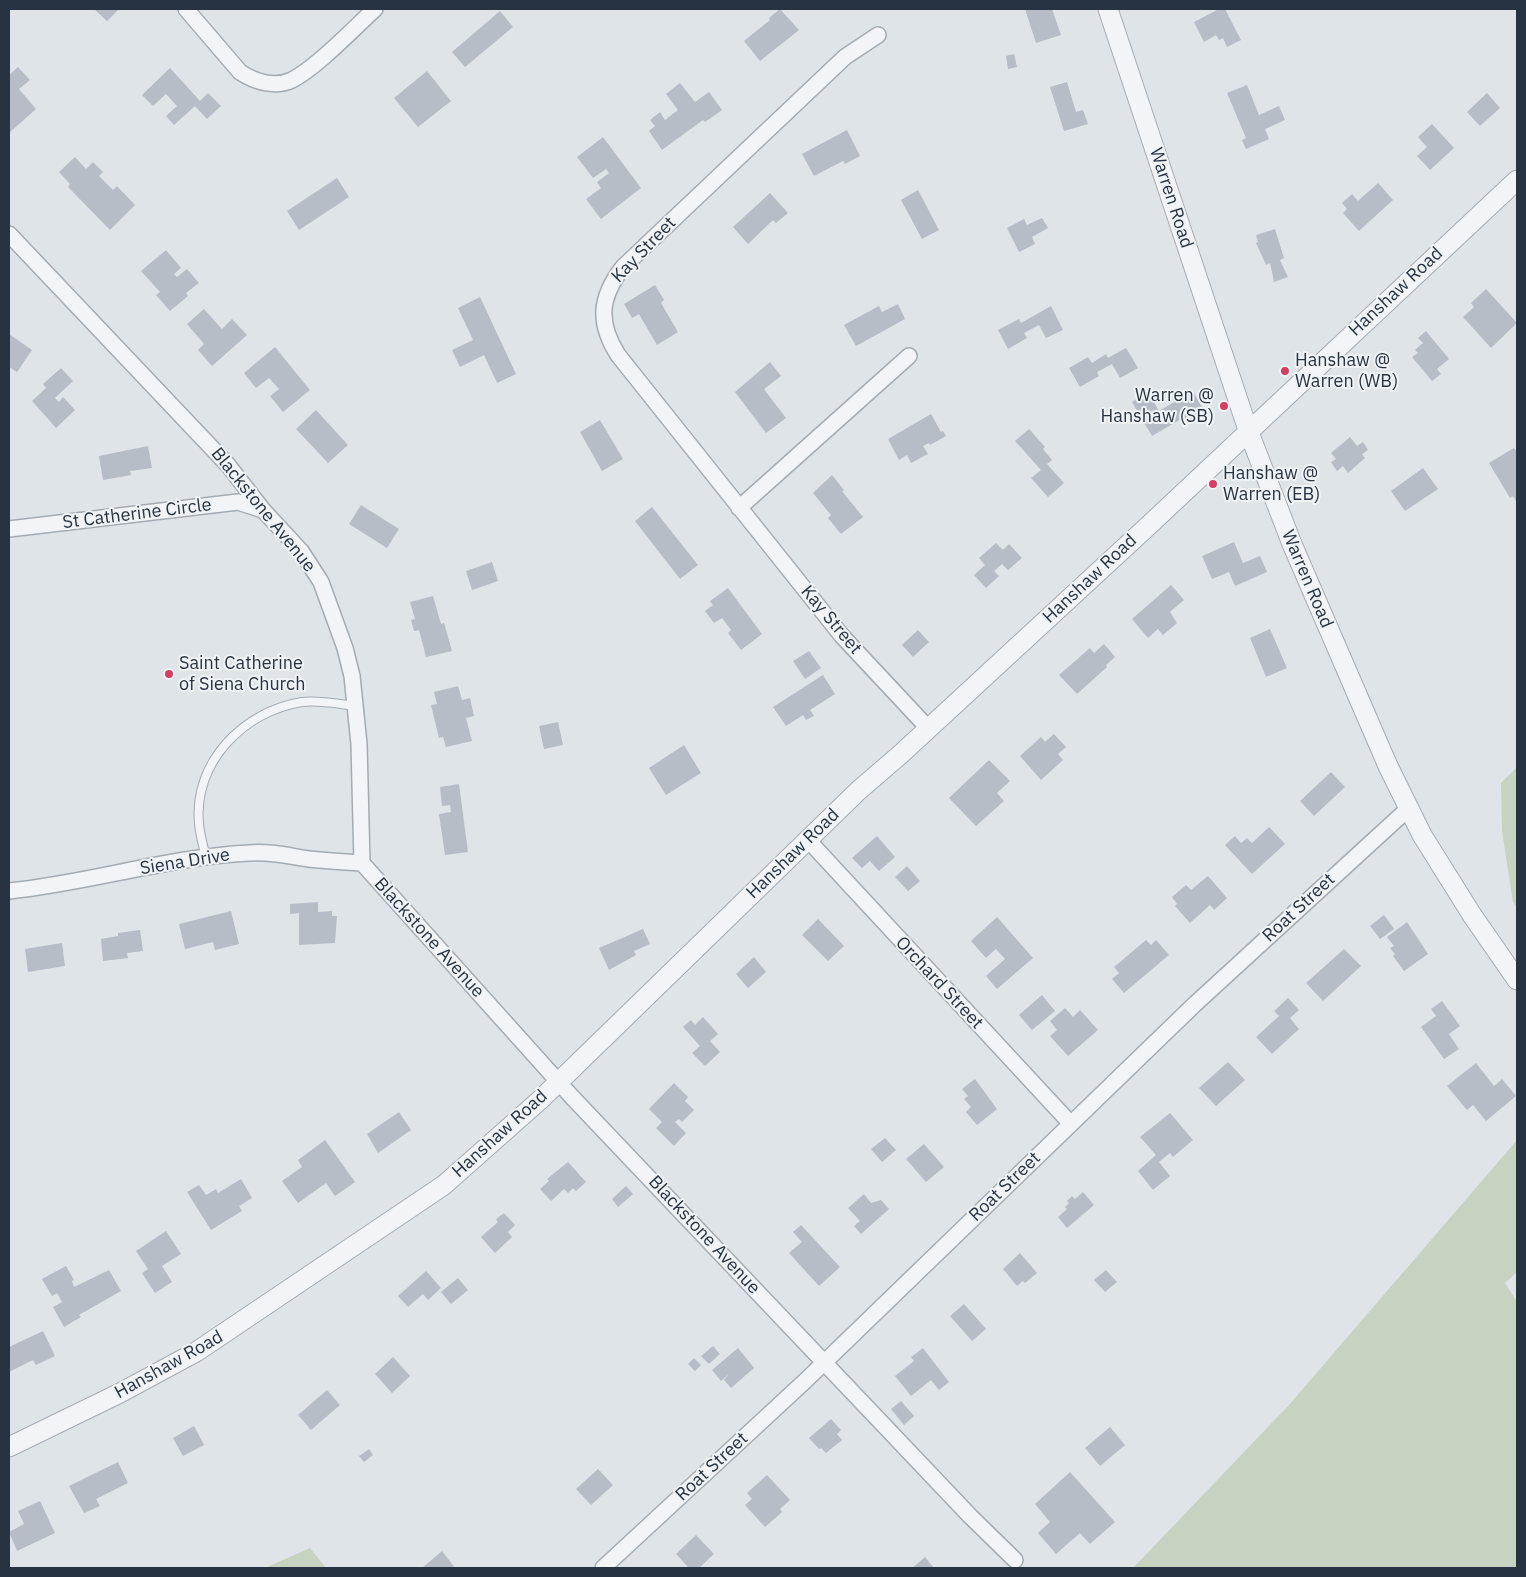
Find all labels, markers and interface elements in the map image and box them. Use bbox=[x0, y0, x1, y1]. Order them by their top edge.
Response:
street label: Warren Road bbox=[1145, 145, 1197, 251]
street label: Kay Street bbox=[607, 213, 681, 287]
street label: Hanshaw Road bbox=[1345, 243, 1447, 341]
place label: Hanshaw @ Warren (WB) bbox=[1295, 350, 1398, 392]
marker: Hanshaw @ Warren (WB) bbox=[1279, 365, 1291, 377]
place label: Warren @ Hanshaw (SB) bbox=[1101, 385, 1214, 428]
marker: Warren @ Hanshaw (SB) bbox=[1218, 400, 1230, 412]
street label: Blackstone Avenue bbox=[206, 443, 320, 577]
place label: Hanshaw @ Warren (EB) bbox=[1223, 463, 1320, 506]
marker: Hanshaw @ Warren (EB) bbox=[1207, 478, 1219, 490]
street label: St Catherine Circle bbox=[61, 494, 213, 534]
street label: Warren Road bbox=[1277, 527, 1337, 631]
street label: Hanshaw Road bbox=[1039, 530, 1141, 628]
street label: Kay Street bbox=[796, 581, 866, 659]
place label: Saint Catherine of Siena Church bbox=[179, 653, 305, 696]
marker: Saint Catherine of Siena Church bbox=[163, 668, 175, 680]
street label: Hanshaw Road bbox=[742, 804, 844, 904]
street label: Siena Drive bbox=[139, 844, 231, 880]
street label: Roat Street bbox=[1258, 869, 1340, 947]
street label: Blackstone Avenue bbox=[369, 874, 489, 1002]
street label: Orchard Street bbox=[891, 932, 987, 1034]
street label: Hanshaw Road bbox=[448, 1086, 552, 1182]
street label: Roat Street bbox=[965, 1148, 1045, 1226]
street label: Blackstone Avenue bbox=[644, 1171, 764, 1299]
street label: Hanshaw Road bbox=[111, 1326, 227, 1404]
street label: Roat Street bbox=[671, 1428, 753, 1506]

